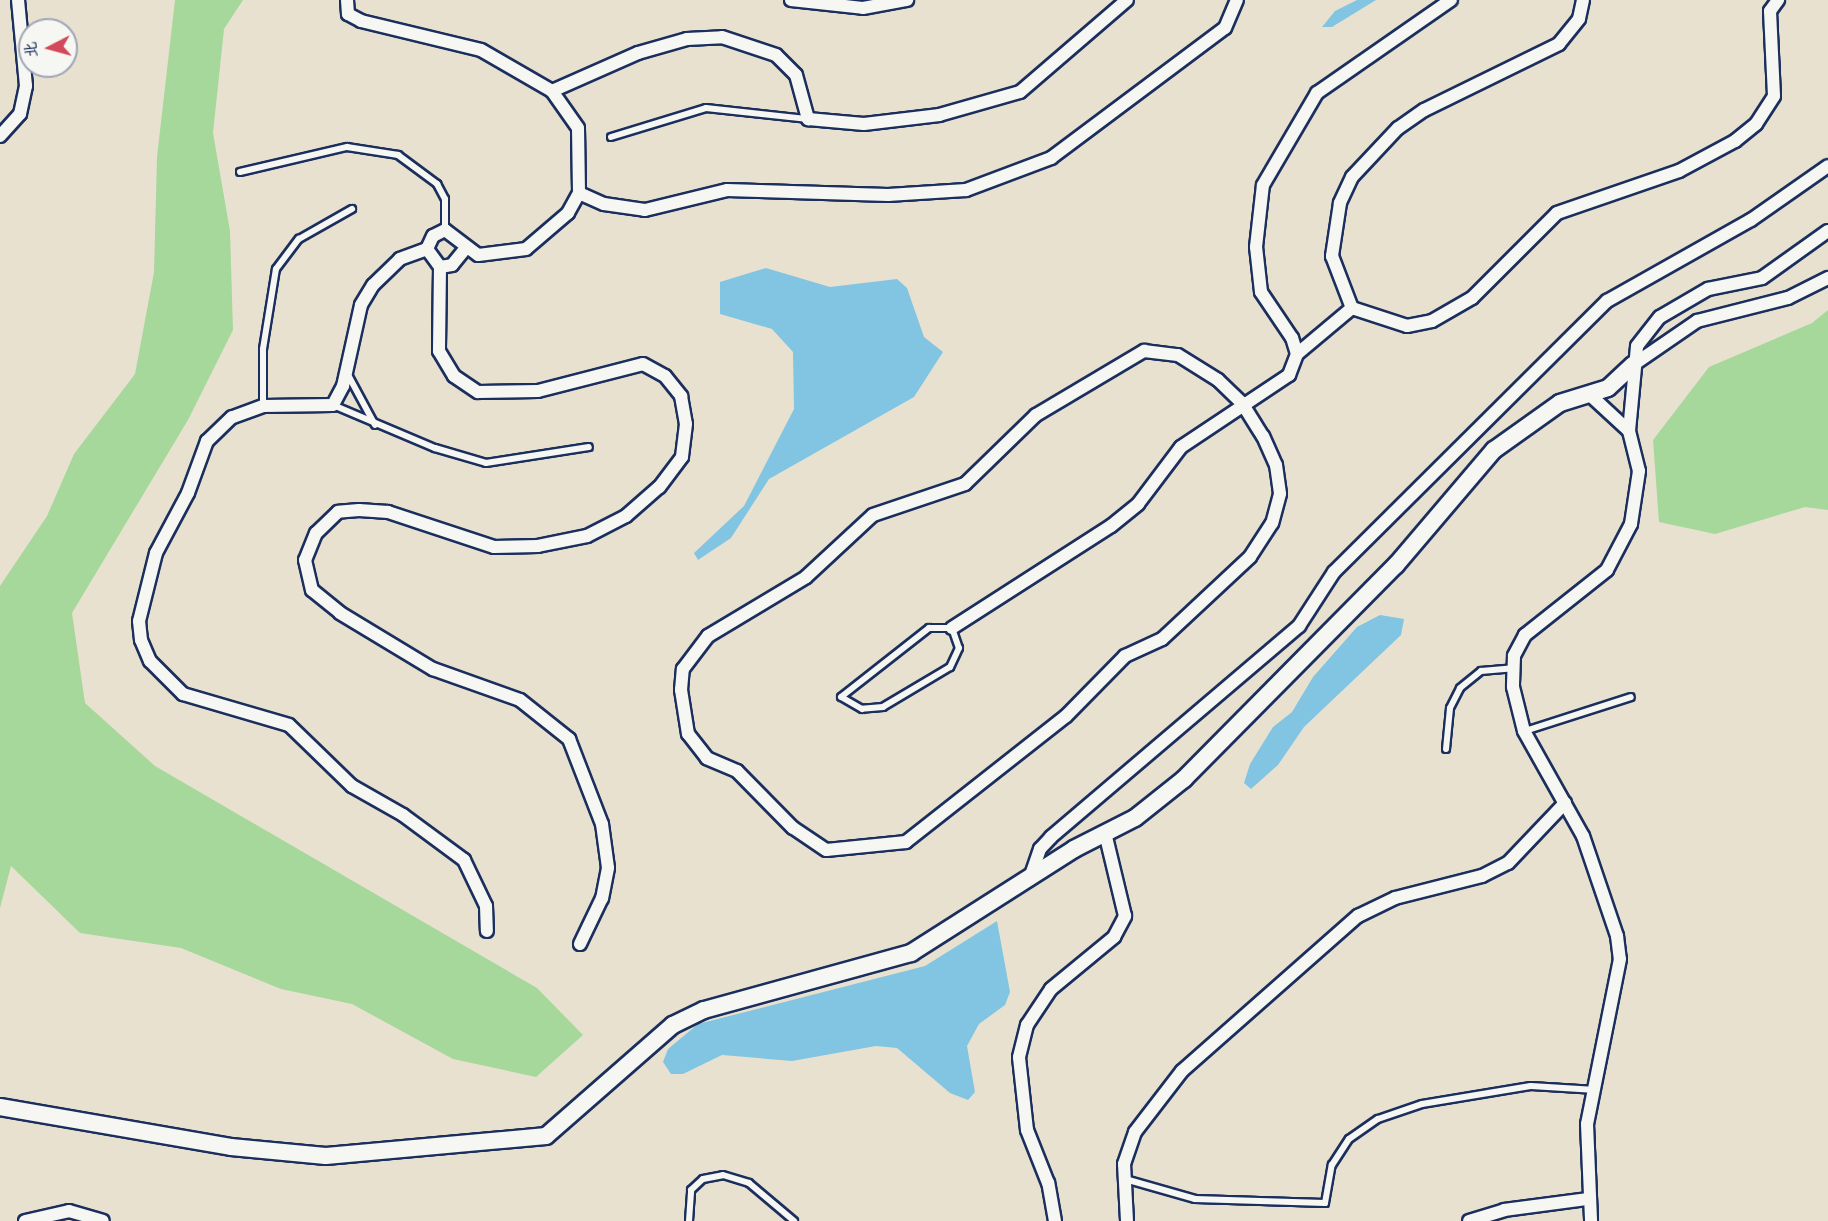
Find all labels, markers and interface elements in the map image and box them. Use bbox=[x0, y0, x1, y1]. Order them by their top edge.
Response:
north arrow bbox=[18, 18, 78, 78]
text: 北 bbox=[21, 41, 42, 59]

